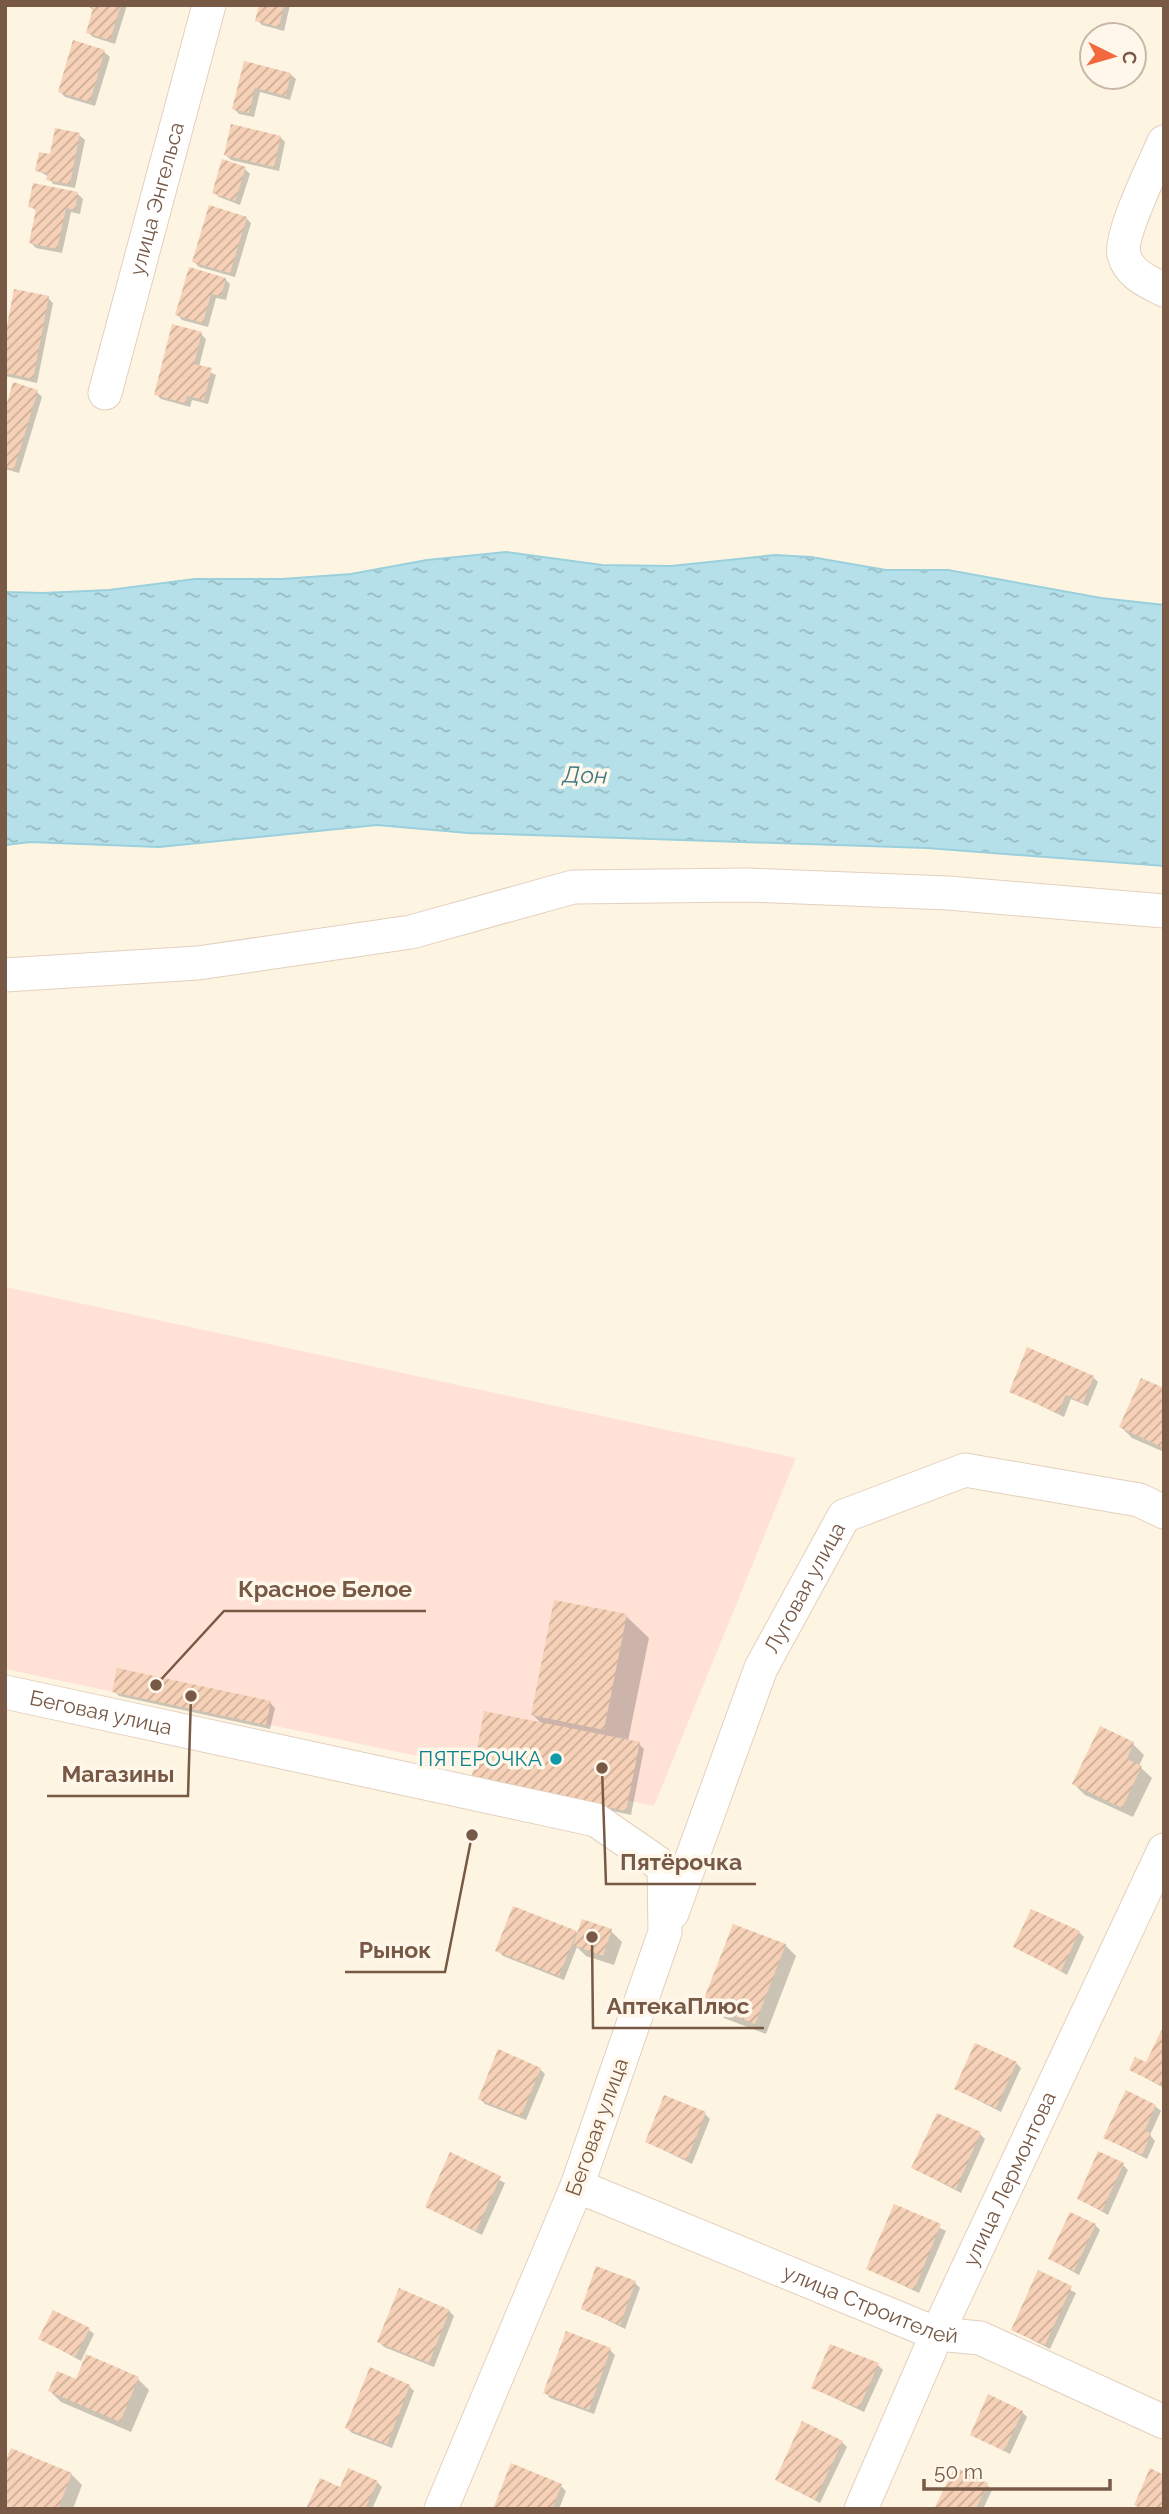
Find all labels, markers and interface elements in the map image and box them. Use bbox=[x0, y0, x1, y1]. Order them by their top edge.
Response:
north arrow bbox=[1078, 21, 1148, 91]
text: С bbox=[1118, 50, 1141, 65]
street label: улица Энгельса bbox=[124, 119, 189, 278]
water label: Дон bbox=[561, 760, 608, 789]
street label: Луговая улица bbox=[758, 1518, 850, 1657]
callout: Красное Белое bbox=[224, 1567, 426, 1611]
text: Красное Белое bbox=[238, 1575, 412, 1602]
street label: Беговая улица bbox=[27, 1685, 174, 1740]
place label: ПЯТЕРОЧКА bbox=[418, 1746, 542, 1771]
marker: ПЯТЕРОЧКА bbox=[548, 1751, 564, 1767]
callout: Магазины bbox=[47, 1752, 188, 1796]
text: Магазины bbox=[62, 1760, 174, 1787]
callout: Пятёрочка bbox=[606, 1840, 756, 1884]
text: Пятёрочка bbox=[620, 1848, 742, 1875]
callout: Рынок bbox=[345, 1928, 445, 1972]
text: Рынок bbox=[359, 1936, 431, 1963]
callout: АптекаПлюс bbox=[593, 1984, 764, 2028]
text: АптекаПлюс bbox=[607, 1992, 749, 2019]
street label: Беговая улица bbox=[560, 2055, 633, 2199]
street label: улица Лермонтова bbox=[958, 2087, 1061, 2270]
street label: улица Строителей bbox=[779, 2259, 959, 2348]
scale bar bbox=[924, 2448, 1110, 2492]
text: 50 m bbox=[934, 2459, 983, 2484]

